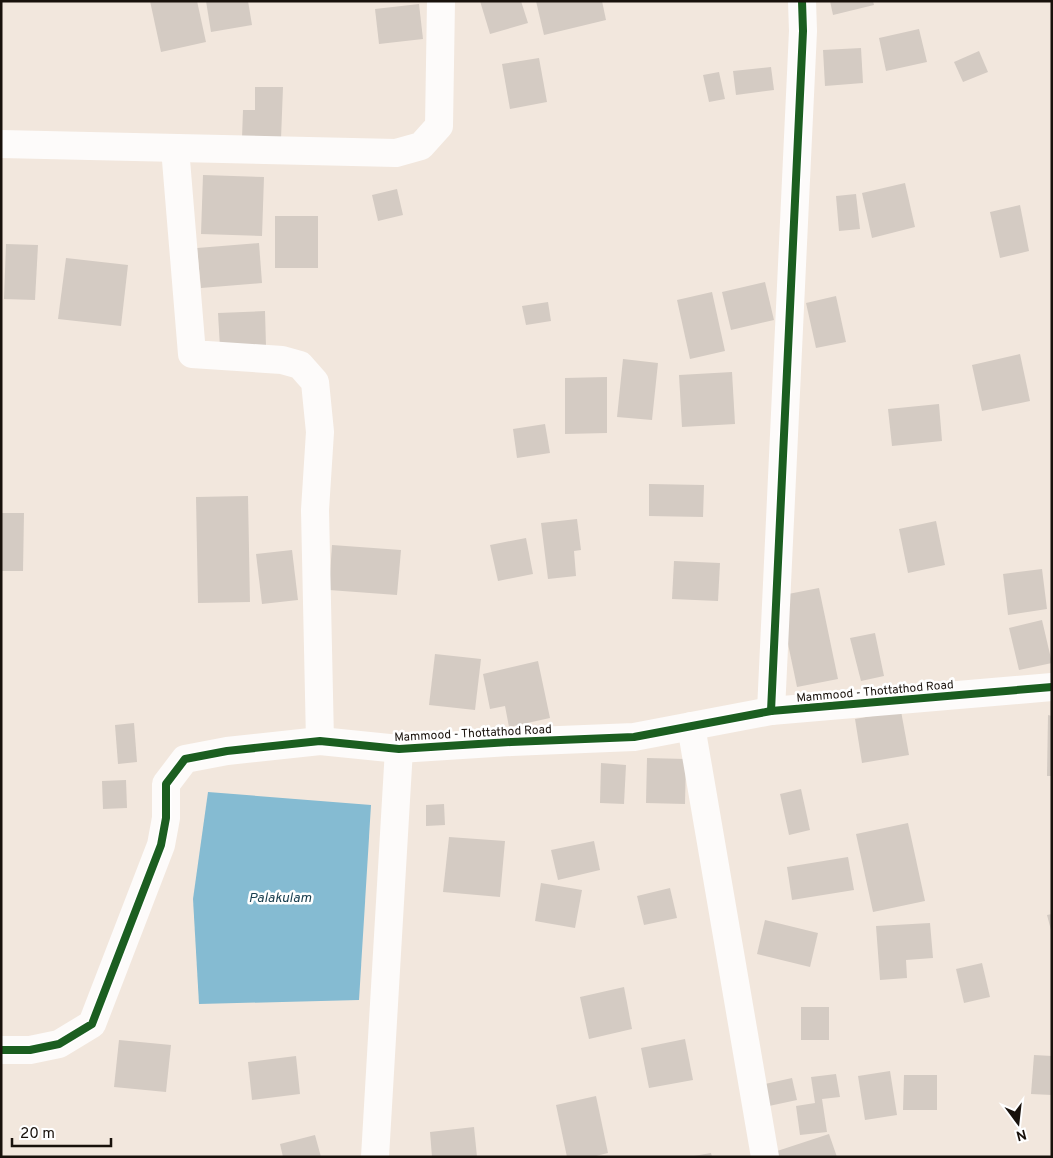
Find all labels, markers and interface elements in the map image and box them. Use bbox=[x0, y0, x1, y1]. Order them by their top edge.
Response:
street label: Mammood - Thottathod Road bbox=[796, 677, 954, 707]
street label: Mammood - Thottathod Road bbox=[394, 722, 552, 746]
water label: Palakulam bbox=[249, 890, 312, 907]
north arrow bbox=[993, 1098, 1043, 1148]
scale bar bbox=[12, 1116, 111, 1148]
text: 20 m bbox=[20, 1125, 55, 1144]
text: N bbox=[1014, 1125, 1028, 1144]

